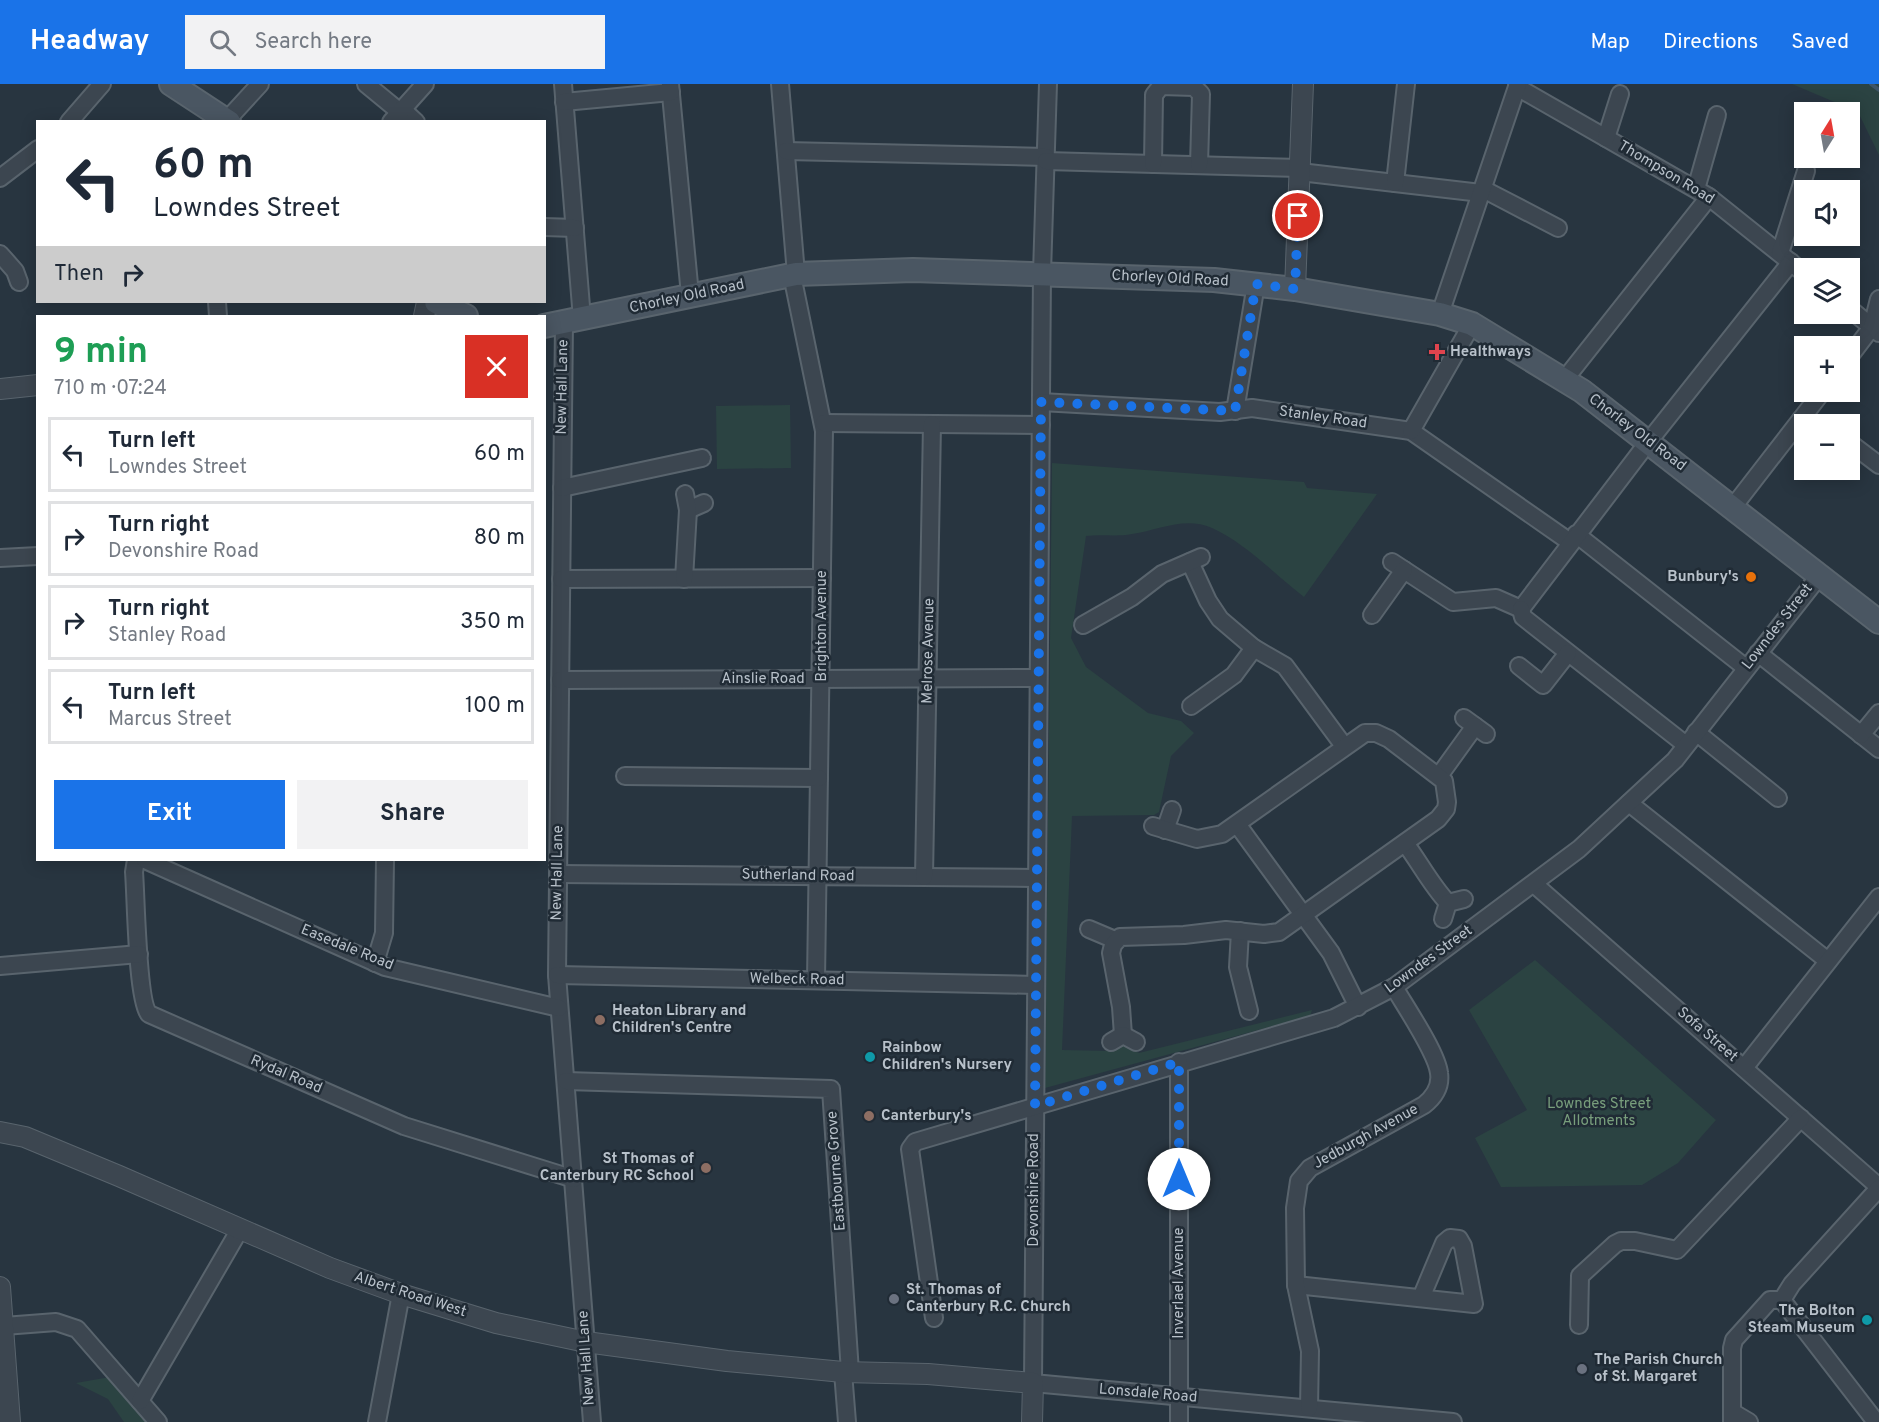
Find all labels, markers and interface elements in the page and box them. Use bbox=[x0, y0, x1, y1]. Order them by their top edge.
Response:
search box bbox=[185, 15, 605, 69]
text: Headway bbox=[30, 24, 149, 60]
icon: search bbox=[206, 26, 239, 59]
text: Search here bbox=[254, 29, 372, 56]
text: Map bbox=[1590, 29, 1630, 56]
text: Directions bbox=[1663, 29, 1758, 56]
text: Saved bbox=[1791, 29, 1849, 56]
north arrow bbox=[1794, 102, 1860, 168]
map controls bbox=[1794, 102, 1860, 480]
street label: Thompson Road bbox=[1614, 137, 1718, 209]
text: 60 m bbox=[153, 140, 254, 193]
icon: left bbox=[54, 144, 132, 222]
button: sound bbox=[1794, 180, 1860, 246]
pin bbox=[1272, 190, 1323, 241]
text: Lowndes Street bbox=[153, 192, 341, 226]
icon: arrive bbox=[1281, 199, 1314, 232]
icon: right bbox=[116, 258, 149, 291]
button: layers bbox=[1794, 258, 1860, 324]
text: Then bbox=[54, 261, 104, 288]
street label: Chorley Old Road bbox=[1111, 266, 1229, 292]
street label: Chorley Old Road bbox=[628, 276, 746, 318]
text: 9 min bbox=[54, 330, 148, 376]
button: close bbox=[465, 335, 528, 398]
button: + bbox=[1794, 336, 1860, 402]
street label: New Hall Lane bbox=[553, 339, 573, 435]
marker: Healthways bbox=[1428, 343, 1446, 361]
place label: Healthways bbox=[1450, 343, 1531, 362]
text: 710 m · 07:24 bbox=[54, 376, 167, 402]
street label: Chorley Old Road bbox=[1585, 390, 1689, 476]
street label: Stanley Road bbox=[1278, 402, 1368, 434]
button: − bbox=[1794, 414, 1860, 480]
text: Turn left bbox=[108, 428, 196, 455]
icon: left bbox=[57, 438, 90, 471]
text: 60 m bbox=[474, 441, 525, 468]
text: Lowndes Street bbox=[108, 455, 247, 481]
text: Turn right bbox=[108, 512, 210, 539]
icon: right bbox=[57, 522, 90, 555]
text: 80 m bbox=[474, 525, 525, 552]
text: Devonshire Road bbox=[108, 539, 259, 565]
place label: Bunbury's bbox=[1667, 568, 1739, 587]
street label: Brighton Avenue bbox=[813, 570, 832, 682]
marker: Bunbury's bbox=[1744, 570, 1758, 584]
street label: Lowndes Street bbox=[1738, 580, 1818, 674]
text: Turn right bbox=[108, 596, 210, 623]
street label: Melrose Avenue bbox=[919, 598, 939, 704]
icon: right bbox=[57, 606, 90, 639]
text: 350 m bbox=[460, 609, 525, 636]
text: Stanley Road bbox=[108, 623, 226, 649]
street label: Ainslie Road bbox=[721, 670, 805, 689]
text: Turn left bbox=[108, 680, 196, 707]
icon: left bbox=[57, 690, 90, 723]
text: 100 m bbox=[465, 693, 525, 720]
text: Marcus Street bbox=[108, 707, 232, 733]
button: Exit bbox=[54, 780, 285, 849]
button: Share bbox=[297, 780, 528, 849]
street label: New Hall Lane bbox=[548, 825, 568, 921]
street label: Sutherland Road bbox=[741, 866, 855, 886]
street label: Easedale Road bbox=[298, 921, 396, 975]
street label: Lowndes Street bbox=[1381, 922, 1477, 998]
street label: Welbeck Road bbox=[749, 970, 845, 990]
place label: Heaton Library and Children's Centre bbox=[612, 1002, 747, 1038]
street label: Sofa Street bbox=[1673, 1003, 1741, 1067]
marker: Heaton Library and Children's Centre bbox=[593, 1013, 607, 1027]
place label: Rainbow Children's Nursery bbox=[882, 1039, 1012, 1075]
marker: Rainbow Children's Nursery bbox=[863, 1050, 877, 1064]
street label: Rydal Road bbox=[247, 1051, 325, 1099]
park label: Lowndes Street Allotments bbox=[1547, 1095, 1651, 1131]
street label: Jedburgh Avenue bbox=[1310, 1100, 1422, 1174]
place label: Canterbury's bbox=[881, 1107, 972, 1126]
marker: Canterbury's bbox=[862, 1109, 876, 1123]
street label: Eastbourne Grove bbox=[823, 1110, 851, 1232]
street label: Devonshire Road bbox=[1025, 1133, 1044, 1247]
position arrow bbox=[1147, 1147, 1211, 1211]
place label: St Thomas of Canterbury RC School bbox=[540, 1150, 695, 1186]
marker: St Thomas of Canterbury RC School bbox=[699, 1161, 713, 1175]
street label: Inverlael Avenue bbox=[1170, 1227, 1189, 1339]
street label: Albert Road West bbox=[351, 1268, 469, 1322]
place label: St. Thomas of Canterbury R.C. Church bbox=[906, 1281, 1071, 1317]
marker: St. Thomas of Canterbury R.C. Church bbox=[887, 1292, 901, 1306]
place label: The Bolton Steam Museum bbox=[1748, 1302, 1855, 1338]
street label: New Hall Lane bbox=[574, 1310, 600, 1406]
marker: The Bolton Steam Museum bbox=[1860, 1313, 1874, 1327]
place label: The Parish Church of St. Margaret bbox=[1594, 1351, 1722, 1387]
marker: The Parish Church of St. Margaret bbox=[1575, 1362, 1589, 1376]
street label: Lonsdale Road bbox=[1098, 1380, 1198, 1408]

